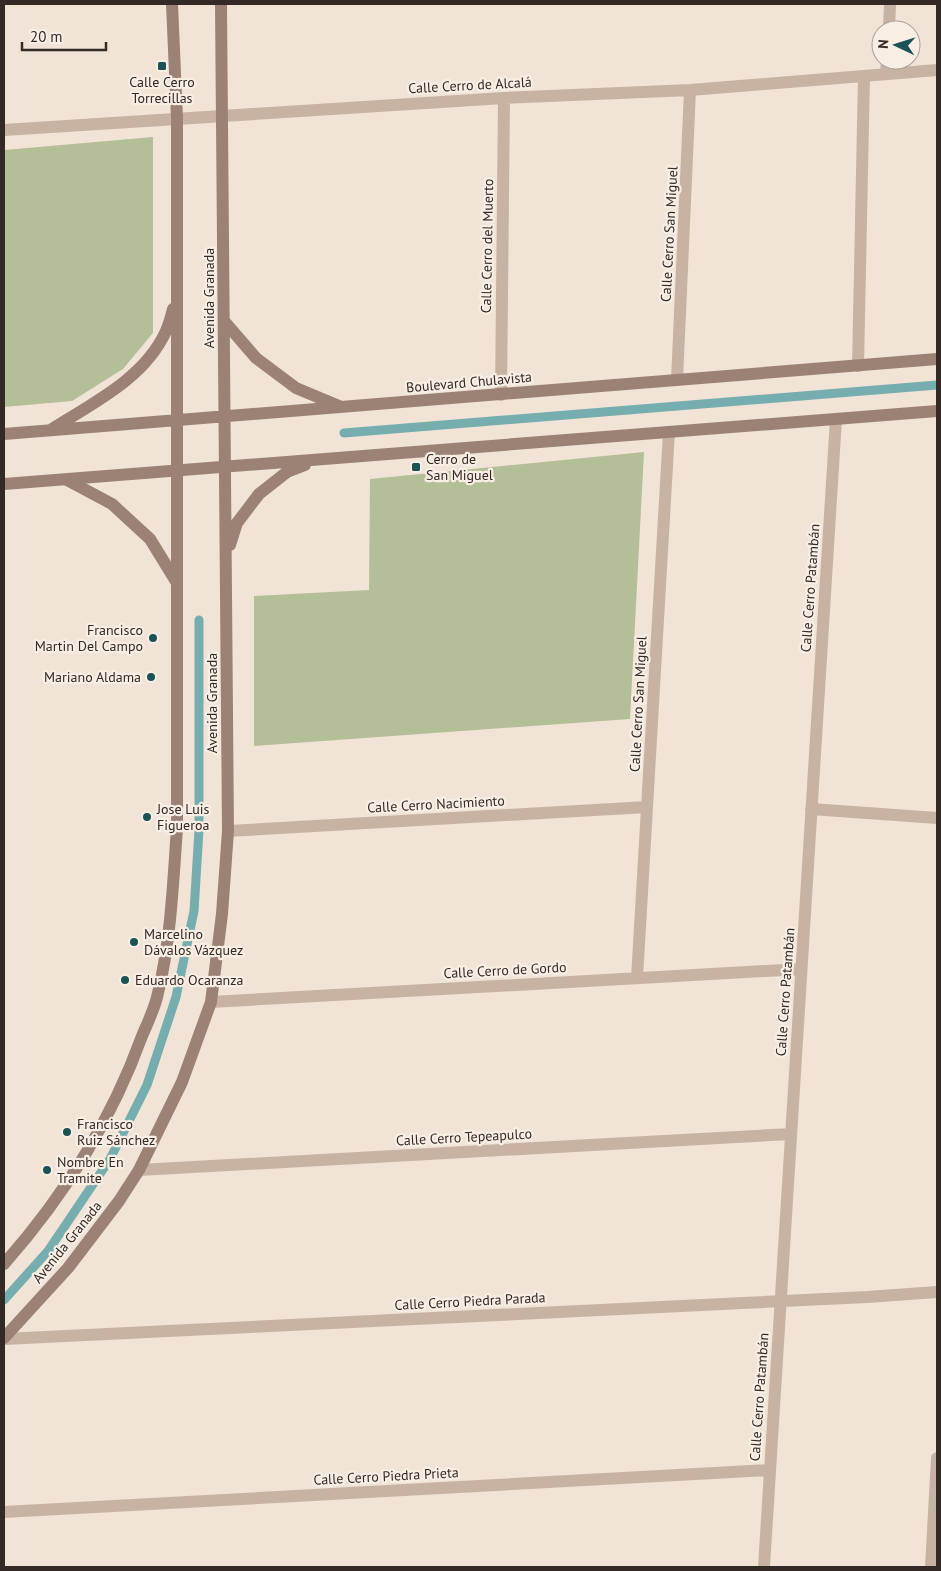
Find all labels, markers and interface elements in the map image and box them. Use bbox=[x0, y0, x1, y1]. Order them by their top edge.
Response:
scale bar bbox=[22, 20, 106, 52]
north arrow bbox=[871, 20, 921, 70]
text: 20 m bbox=[30, 27, 63, 46]
text: N bbox=[874, 39, 892, 49]
marker: Calle Cerro Torrecillas bbox=[156, 60, 168, 72]
place label: Calle Cerro Torrecillas bbox=[129, 73, 195, 107]
street label: Calle Cerro de Alcalá bbox=[408, 73, 532, 97]
street label: Calle Cerro San Miguel bbox=[656, 166, 682, 302]
street label: Calle Cerro del Muerto bbox=[477, 179, 497, 313]
street label: Avenida Granada bbox=[200, 248, 218, 348]
street label: Boulevard Chulavista bbox=[405, 368, 533, 396]
place label: Cerro de San Miguel bbox=[426, 450, 493, 484]
marker: Cerro de San Miguel bbox=[410, 461, 422, 473]
street label: Calle Cerro Patambán bbox=[797, 523, 823, 653]
place label: Francisco Martin Del Campo bbox=[35, 621, 143, 655]
marker: Francisco Martin Del Campo bbox=[147, 632, 159, 644]
street label: Calle Cerro San Miguel bbox=[625, 636, 651, 772]
street label: Avenida Granada bbox=[203, 653, 221, 753]
place label: Mariano Aldama bbox=[44, 668, 141, 686]
marker: Mariano Aldama bbox=[145, 671, 157, 683]
street label: Calle Cerro Nacimiento bbox=[367, 791, 505, 817]
place label: Jose Luis Figueroa bbox=[156, 800, 210, 834]
marker: Jose Luis Figueroa bbox=[141, 811, 153, 823]
place label: Marcelino Dávalos Vázquez bbox=[144, 925, 243, 959]
street label: Calle Cerro Patambán bbox=[772, 927, 798, 1057]
marker: Marcelino Dávalos Vázquez bbox=[128, 936, 140, 948]
street label: Calle Cerro de Gordo bbox=[443, 958, 567, 982]
place label: Eduardo Ocaranza bbox=[135, 971, 244, 989]
marker: Eduardo Ocaranza bbox=[119, 974, 131, 986]
place label: Francisco Ruiz Sánchez bbox=[77, 1115, 155, 1149]
street label: Calle Cerro Tepeapulco bbox=[396, 1124, 532, 1150]
marker: Francisco Ruiz Sánchez bbox=[61, 1126, 73, 1138]
place label: Nombre En Tramite bbox=[57, 1153, 124, 1187]
marker: Nombre En Tramite bbox=[41, 1164, 53, 1176]
street label: Avenida Granada bbox=[28, 1197, 106, 1287]
street label: Calle Cerro Piedra Parada bbox=[394, 1288, 546, 1314]
street label: Calle Cerro Patambán bbox=[746, 1332, 772, 1462]
street label: Calle Cerro Piedra Prieta bbox=[313, 1463, 459, 1489]

